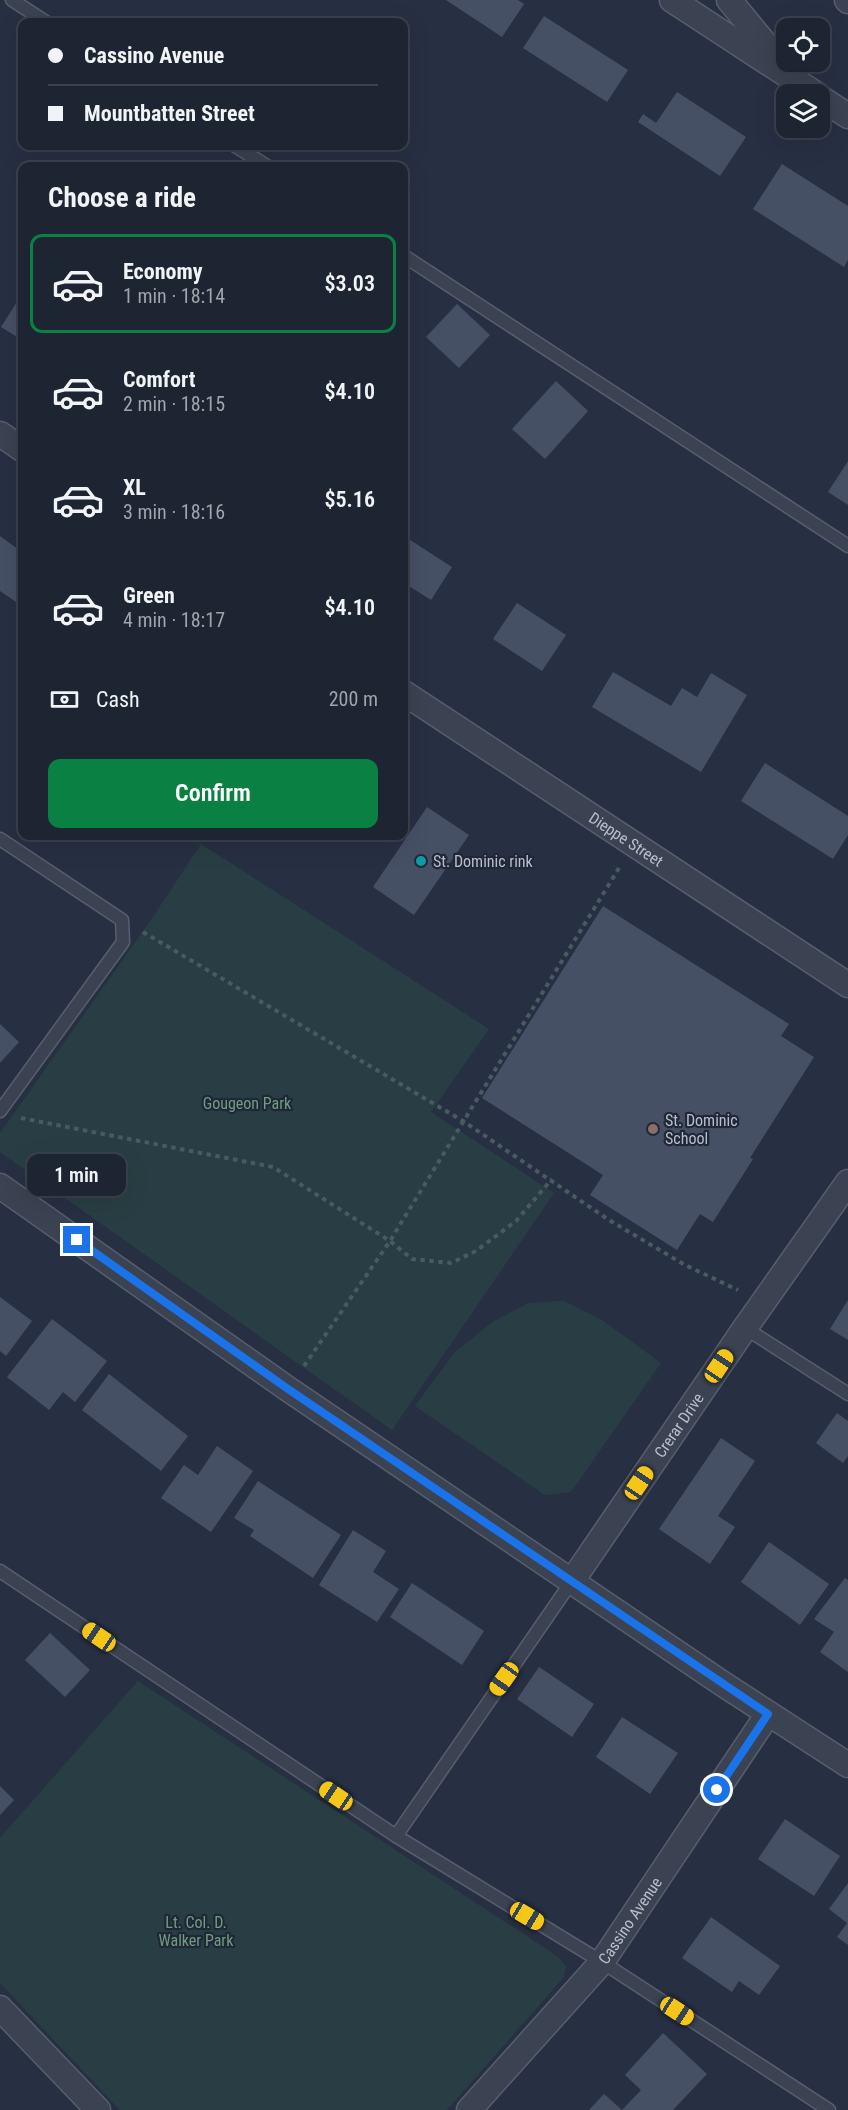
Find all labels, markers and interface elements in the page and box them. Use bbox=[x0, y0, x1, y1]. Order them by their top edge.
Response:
map controls bbox=[776, 18, 830, 138]
button: locate bbox=[776, 18, 830, 72]
text: Cassino Avenue bbox=[84, 43, 224, 68]
button: layers bbox=[776, 84, 830, 138]
text: Mountbatten Street bbox=[84, 101, 255, 126]
text: Choose a ride bbox=[48, 182, 196, 214]
icon: car bbox=[51, 257, 105, 311]
text: Economy bbox=[123, 259, 203, 284]
text: $3.03 bbox=[324, 271, 375, 296]
text: 1 min · 18:14 bbox=[123, 284, 225, 308]
icon: car bbox=[51, 365, 105, 419]
text: Comfort bbox=[123, 367, 196, 392]
text: $4.10 bbox=[324, 379, 375, 404]
text: 2 min · 18:15 bbox=[123, 392, 225, 416]
icon: car bbox=[51, 473, 105, 527]
text: XL bbox=[123, 475, 146, 500]
text: $5.16 bbox=[324, 487, 375, 512]
text: 3 min · 18:16 bbox=[123, 500, 225, 524]
icon: car bbox=[51, 581, 105, 635]
text: Green bbox=[123, 583, 175, 608]
text: $4.10 bbox=[324, 595, 375, 620]
text: 4 min · 18:17 bbox=[123, 608, 225, 632]
icon: cash bbox=[48, 683, 81, 716]
text: Cash bbox=[96, 687, 140, 712]
text: 200 m bbox=[329, 687, 378, 711]
button: Confirm bbox=[48, 759, 378, 828]
street label: Dieppe Street bbox=[586, 808, 667, 871]
place label: St. Dominic rink bbox=[433, 852, 534, 871]
marker: St. Dominic rink bbox=[414, 854, 428, 868]
park label: Gougeon Park bbox=[203, 1094, 292, 1113]
place label: St. Dominic School bbox=[665, 1111, 738, 1148]
marker: St. Dominic School bbox=[646, 1122, 660, 1136]
callout: 1 min bbox=[28, 1153, 127, 1195]
text: 1 min bbox=[54, 1163, 99, 1187]
route end bbox=[63, 1226, 90, 1253]
car bbox=[701, 1346, 737, 1386]
street label: Crerar Drive bbox=[650, 1389, 707, 1461]
car bbox=[621, 1463, 657, 1503]
car bbox=[79, 1619, 119, 1655]
car bbox=[486, 1659, 522, 1699]
route start bbox=[703, 1776, 730, 1803]
car bbox=[316, 1778, 356, 1814]
street label: Cassino Avenue bbox=[594, 1873, 666, 1967]
car bbox=[507, 1899, 547, 1933]
park label: Lt. Col. D. Walker Park bbox=[159, 1913, 234, 1950]
car bbox=[657, 1994, 697, 2028]

